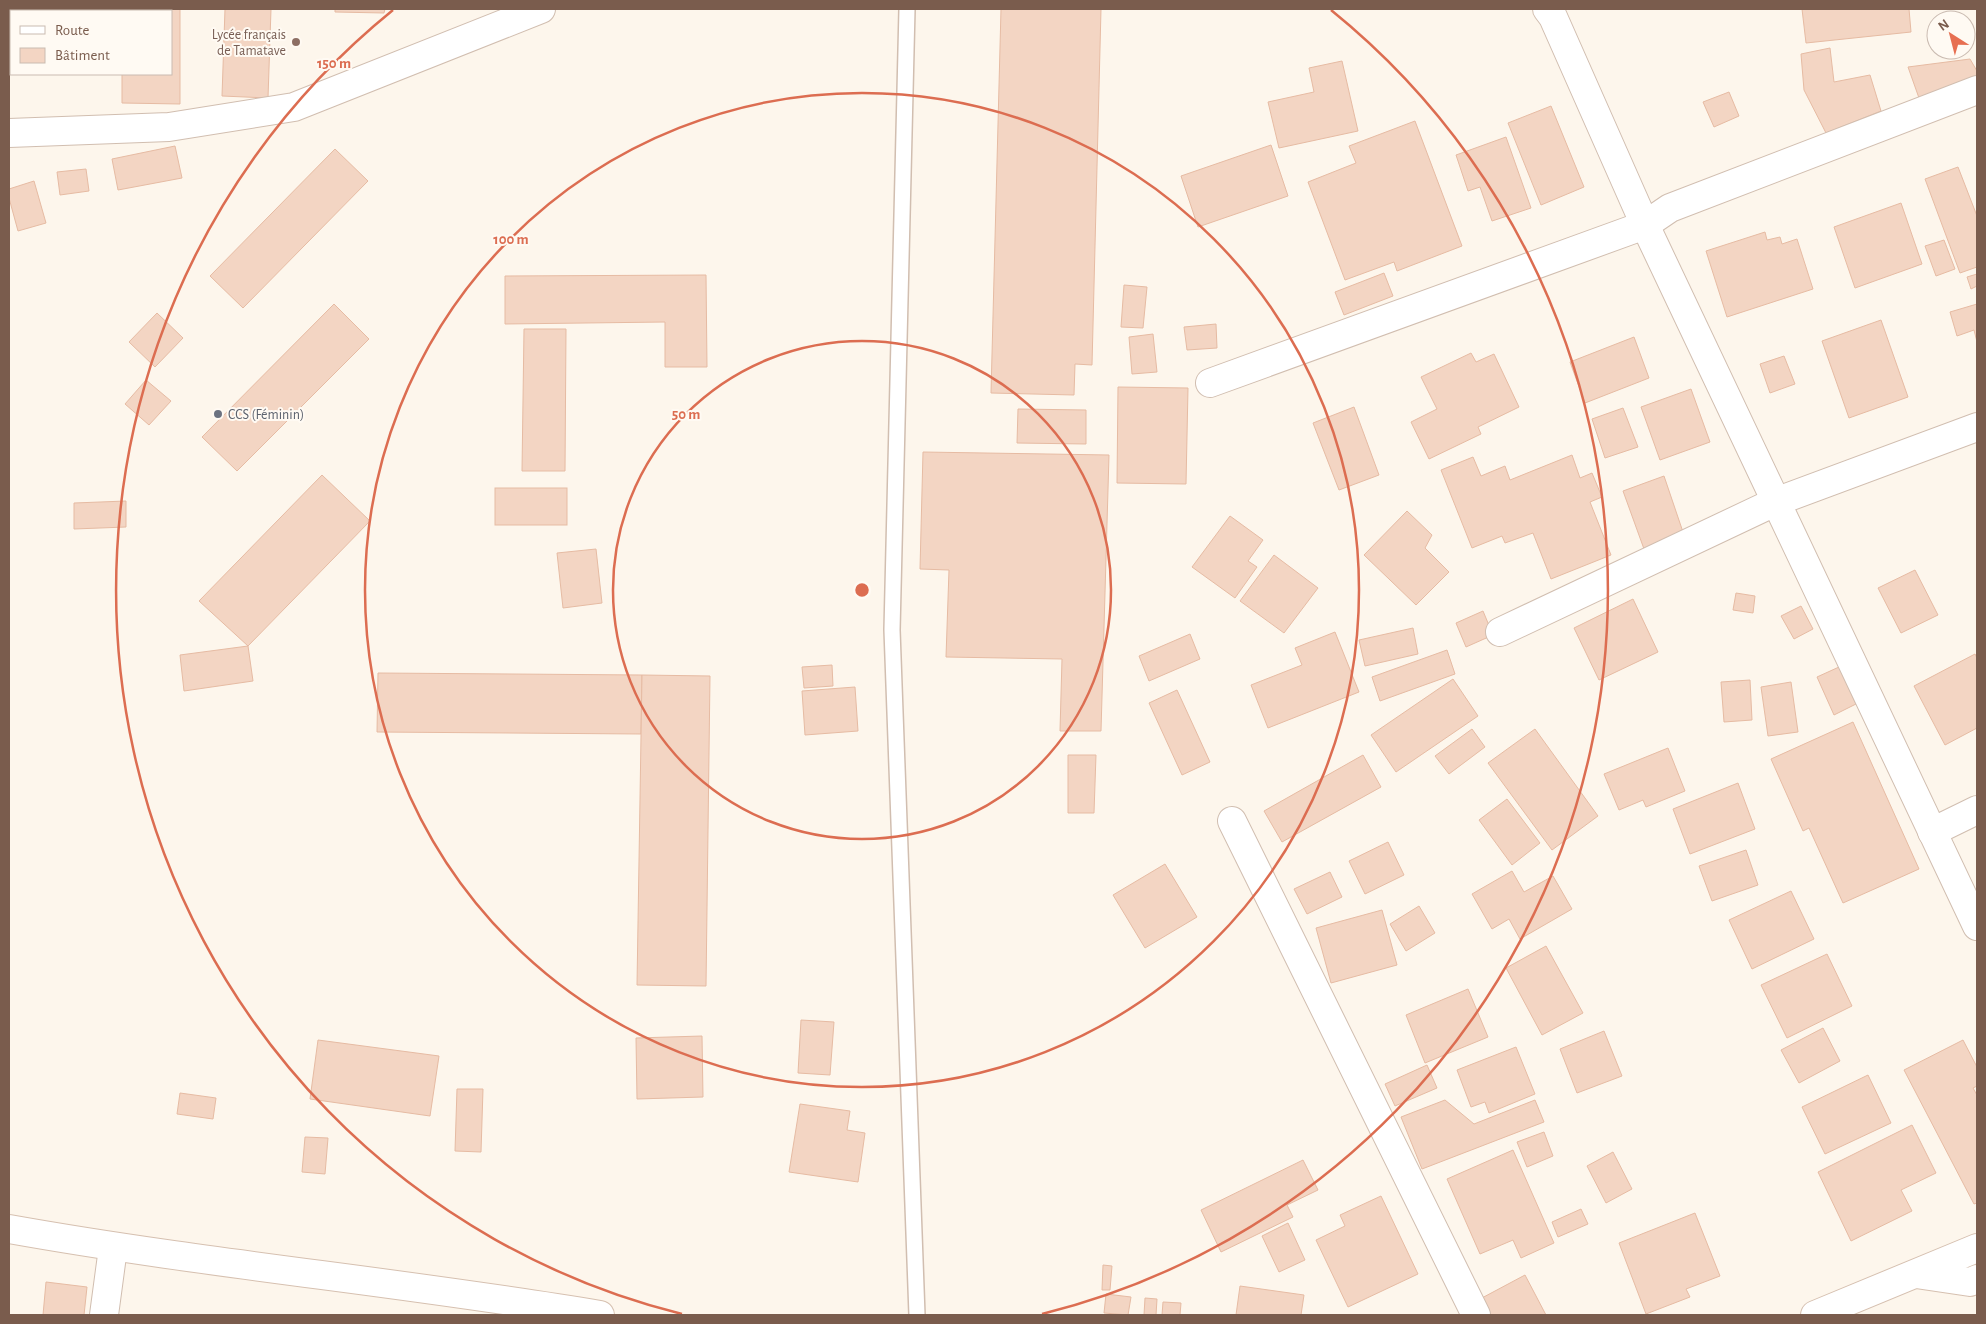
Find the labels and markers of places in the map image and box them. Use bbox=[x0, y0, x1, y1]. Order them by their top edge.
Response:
place label: Lycée français de Tamatave bbox=[212, 28, 286, 58]
marker: Lycée français de Tamatave bbox=[290, 36, 302, 48]
marker: CCS (Féminin) bbox=[212, 408, 224, 420]
place label: CCS (Féminin) bbox=[228, 408, 304, 422]
centre of rings bbox=[853, 581, 871, 599]

